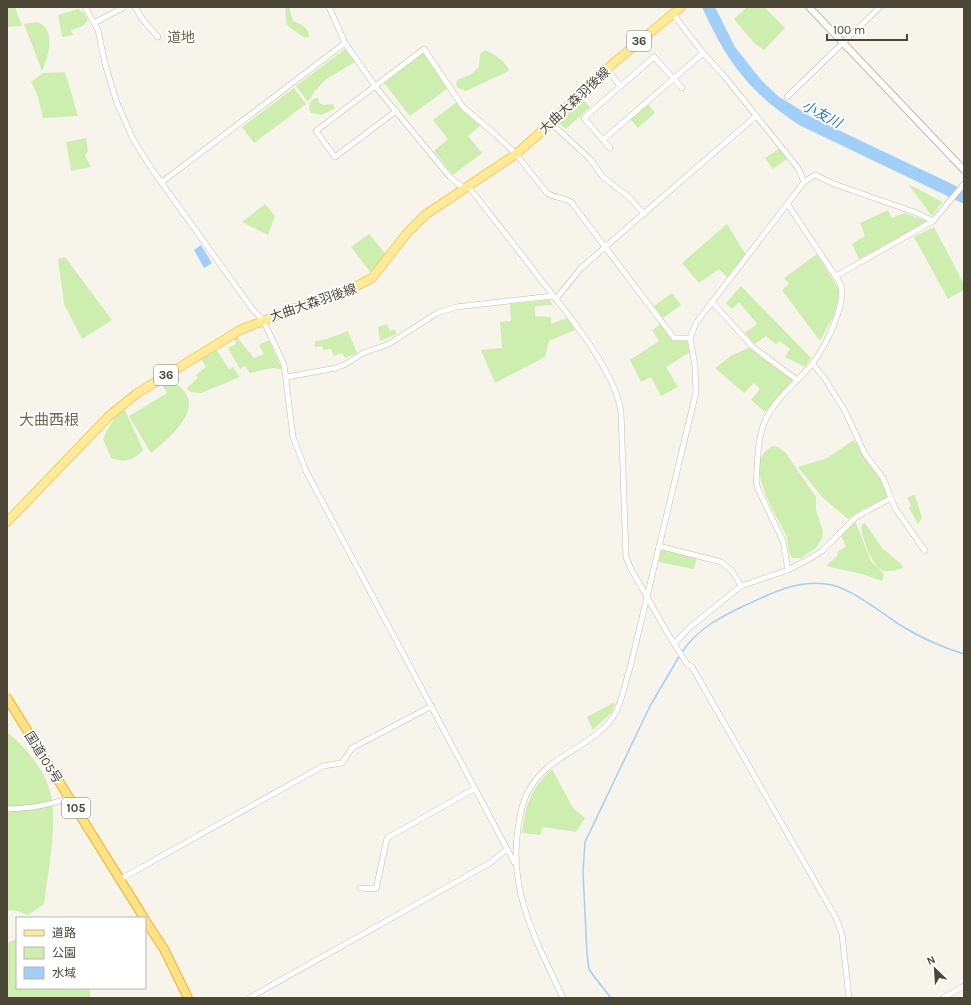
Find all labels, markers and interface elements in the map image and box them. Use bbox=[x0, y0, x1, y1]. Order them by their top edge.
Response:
scale bar bbox=[827, 16, 907, 42]
text: 100 m bbox=[833, 23, 865, 37]
district label: 道地 bbox=[167, 29, 195, 46]
road number: 36 bbox=[627, 31, 651, 51]
street label: 大曲大森羽後線 bbox=[536, 64, 613, 137]
water label: 小友川 bbox=[799, 97, 846, 133]
street label: 大曲大森羽後線 bbox=[268, 281, 359, 324]
road number: 36 bbox=[154, 365, 178, 385]
district label: 大曲西根 bbox=[19, 411, 79, 429]
street label: 国道105号 bbox=[22, 729, 65, 786]
road number: 105 bbox=[62, 798, 90, 818]
legend bbox=[16, 917, 146, 989]
text: 道路 bbox=[52, 926, 76, 940]
text: 公園 bbox=[52, 946, 76, 960]
north arrow bbox=[915, 949, 955, 989]
text: N bbox=[925, 953, 937, 968]
text: 水域 bbox=[52, 966, 76, 980]

